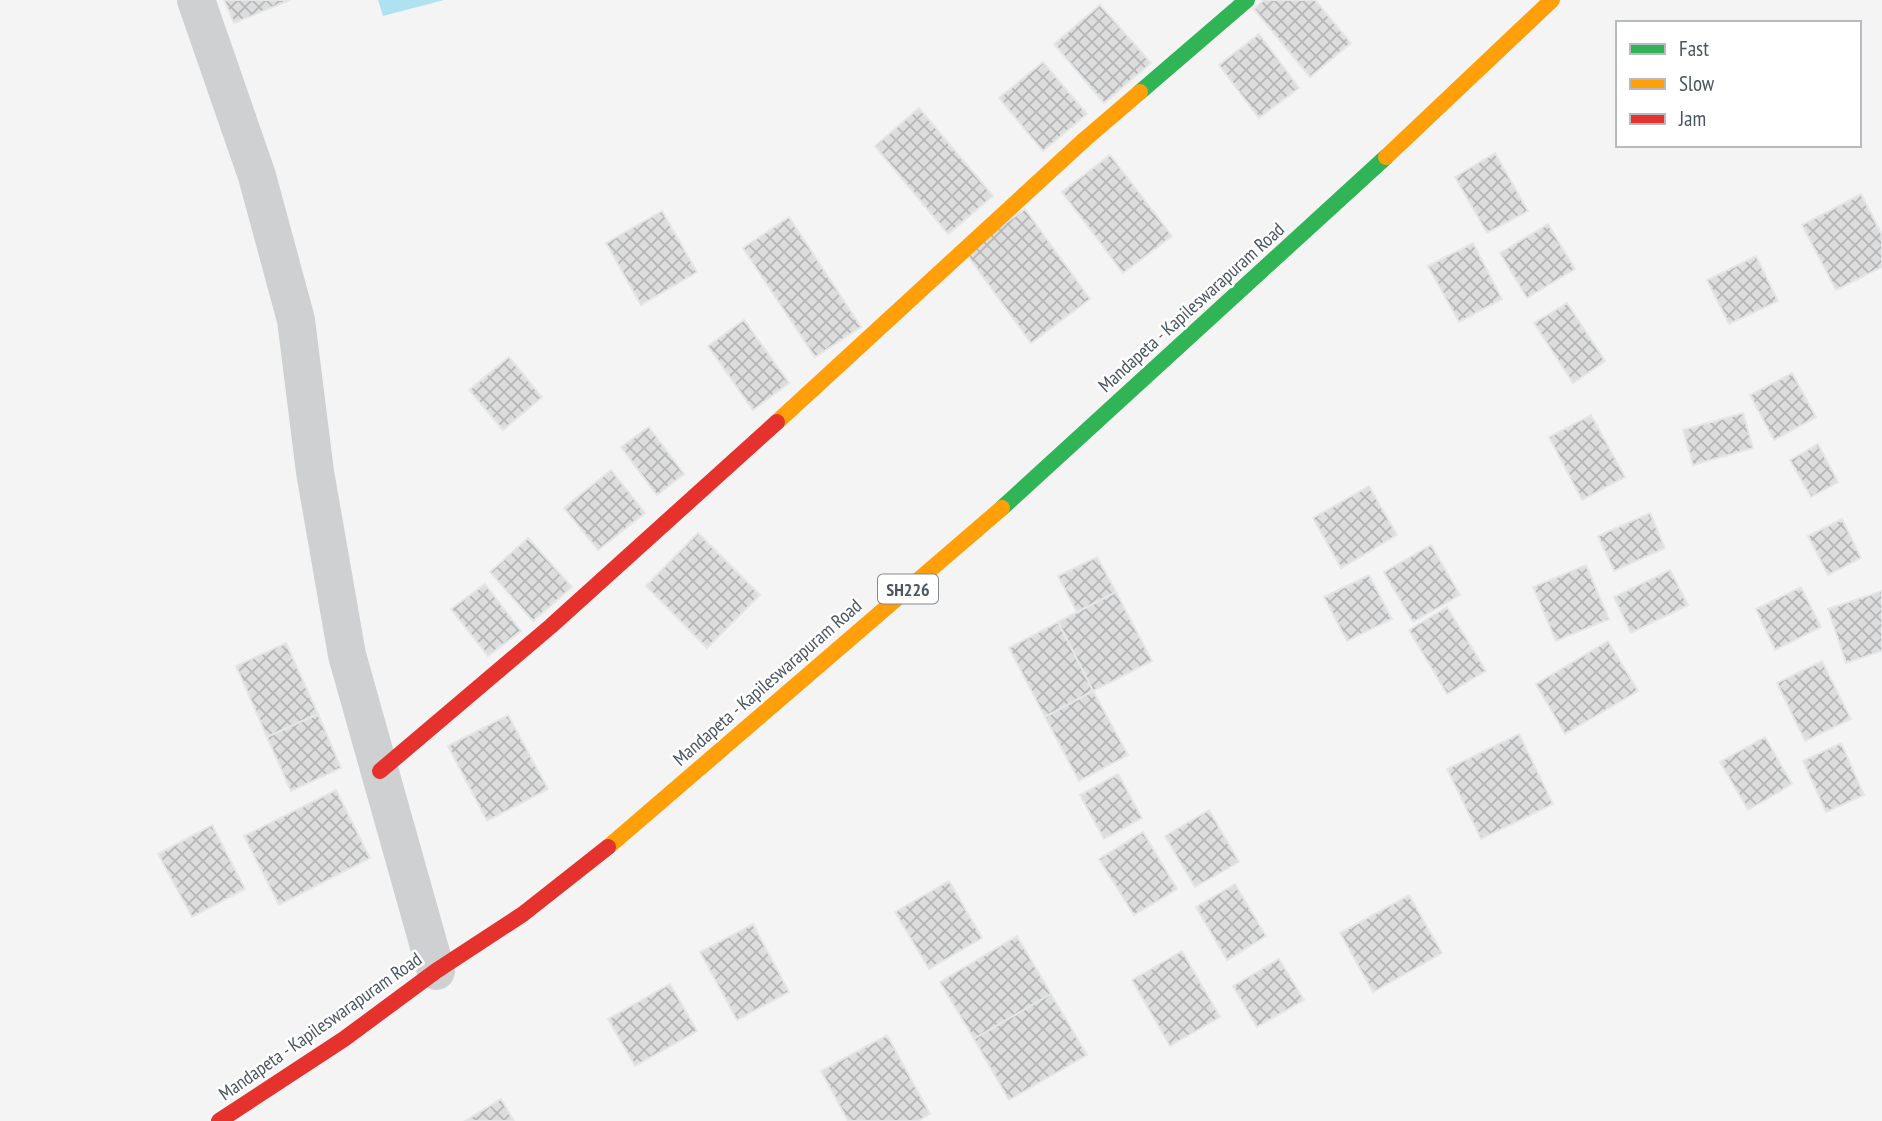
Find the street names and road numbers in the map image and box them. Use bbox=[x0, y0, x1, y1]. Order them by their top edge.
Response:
street label: Mandapeta - Kapileswarapuram Road bbox=[1093, 217, 1289, 397]
road number: SH226 bbox=[878, 574, 938, 604]
street label: Mandapeta - Kapileswarapuram Road bbox=[668, 593, 866, 771]
street label: Mandapeta - Kapileswarapuram Road bbox=[214, 947, 426, 1105]

